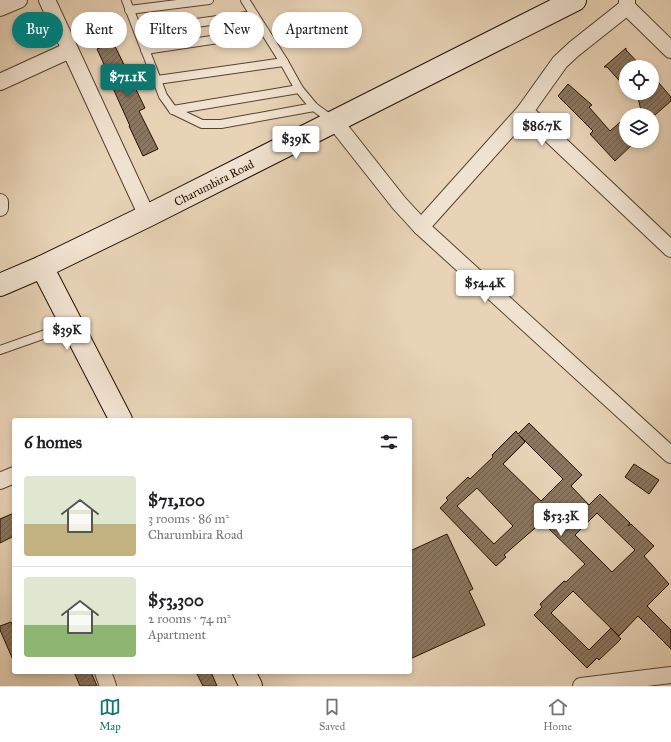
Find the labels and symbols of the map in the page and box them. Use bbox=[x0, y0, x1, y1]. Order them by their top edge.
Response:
pin: $71.1K bbox=[95, 64, 161, 98]
pin: $86.7K bbox=[509, 113, 575, 147]
pin: $39K bbox=[272, 126, 320, 160]
street label: Charumbira Road bbox=[172, 157, 256, 209]
pin: $54.4K bbox=[452, 270, 518, 304]
pin: $39K bbox=[43, 317, 91, 351]
pin: $53.3K bbox=[528, 503, 594, 537]

